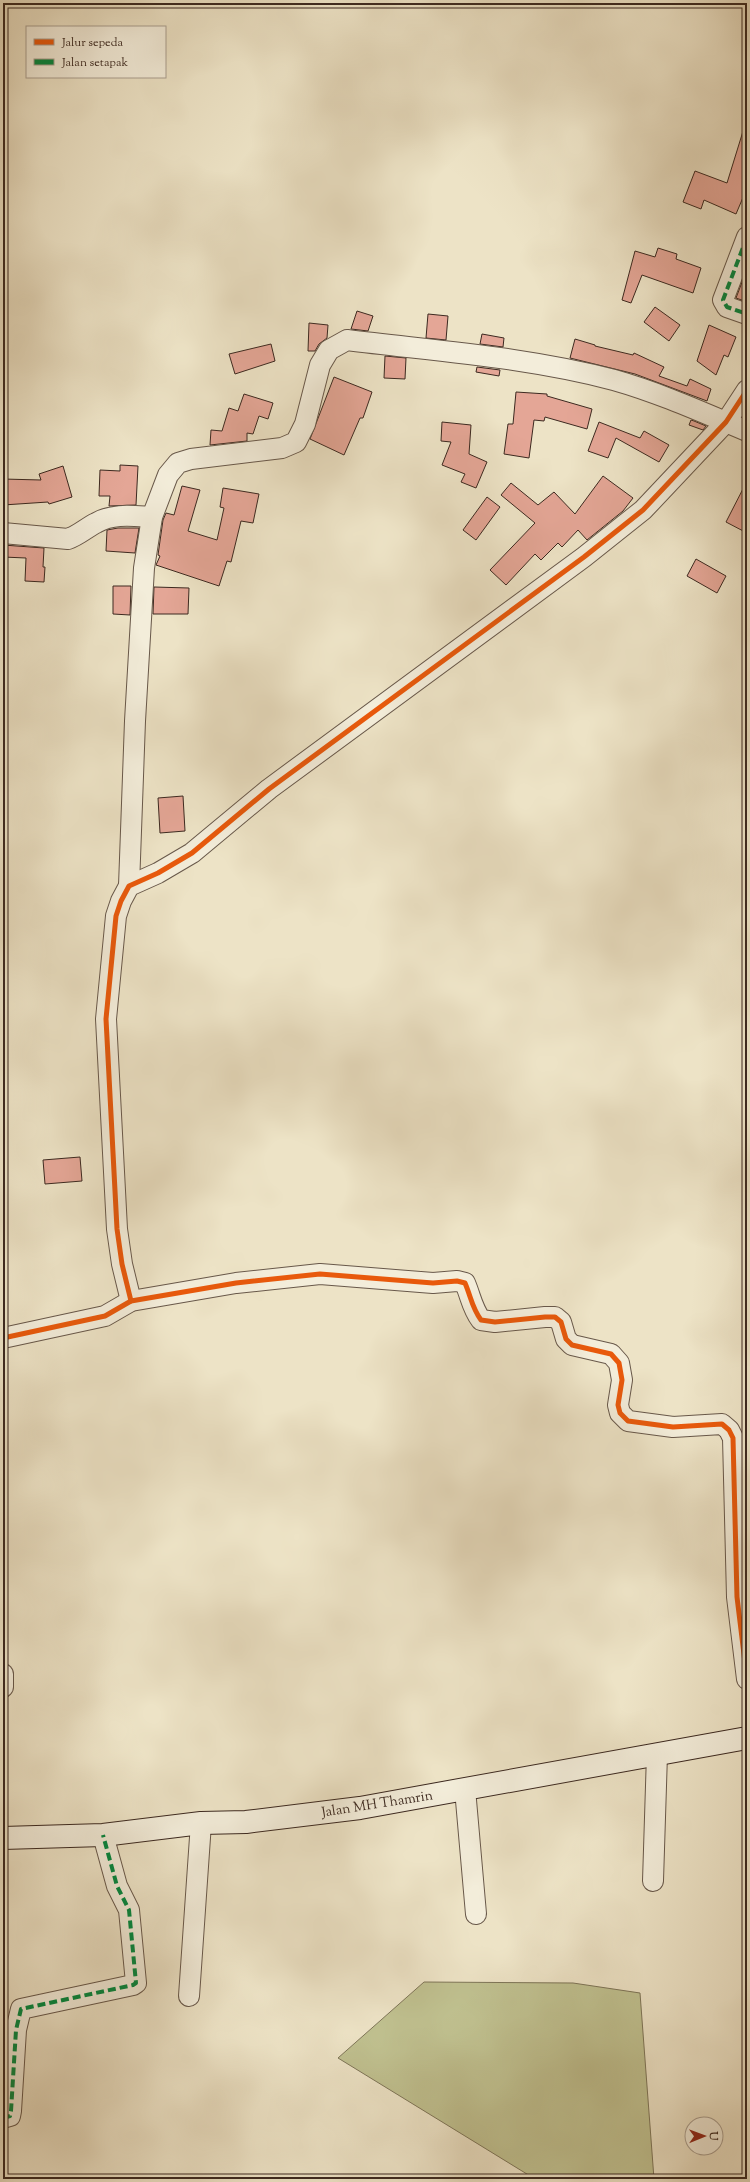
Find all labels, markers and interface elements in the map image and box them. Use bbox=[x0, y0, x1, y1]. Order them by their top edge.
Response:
legend bbox=[26, 26, 166, 78]
text: Jalur sepeda bbox=[61, 34, 123, 52]
text: Jalan setapak bbox=[61, 54, 128, 72]
street label: Jalan MH Thamrin bbox=[319, 1786, 434, 1824]
north arrow bbox=[684, 2116, 724, 2156]
text: U bbox=[705, 2130, 721, 2140]

